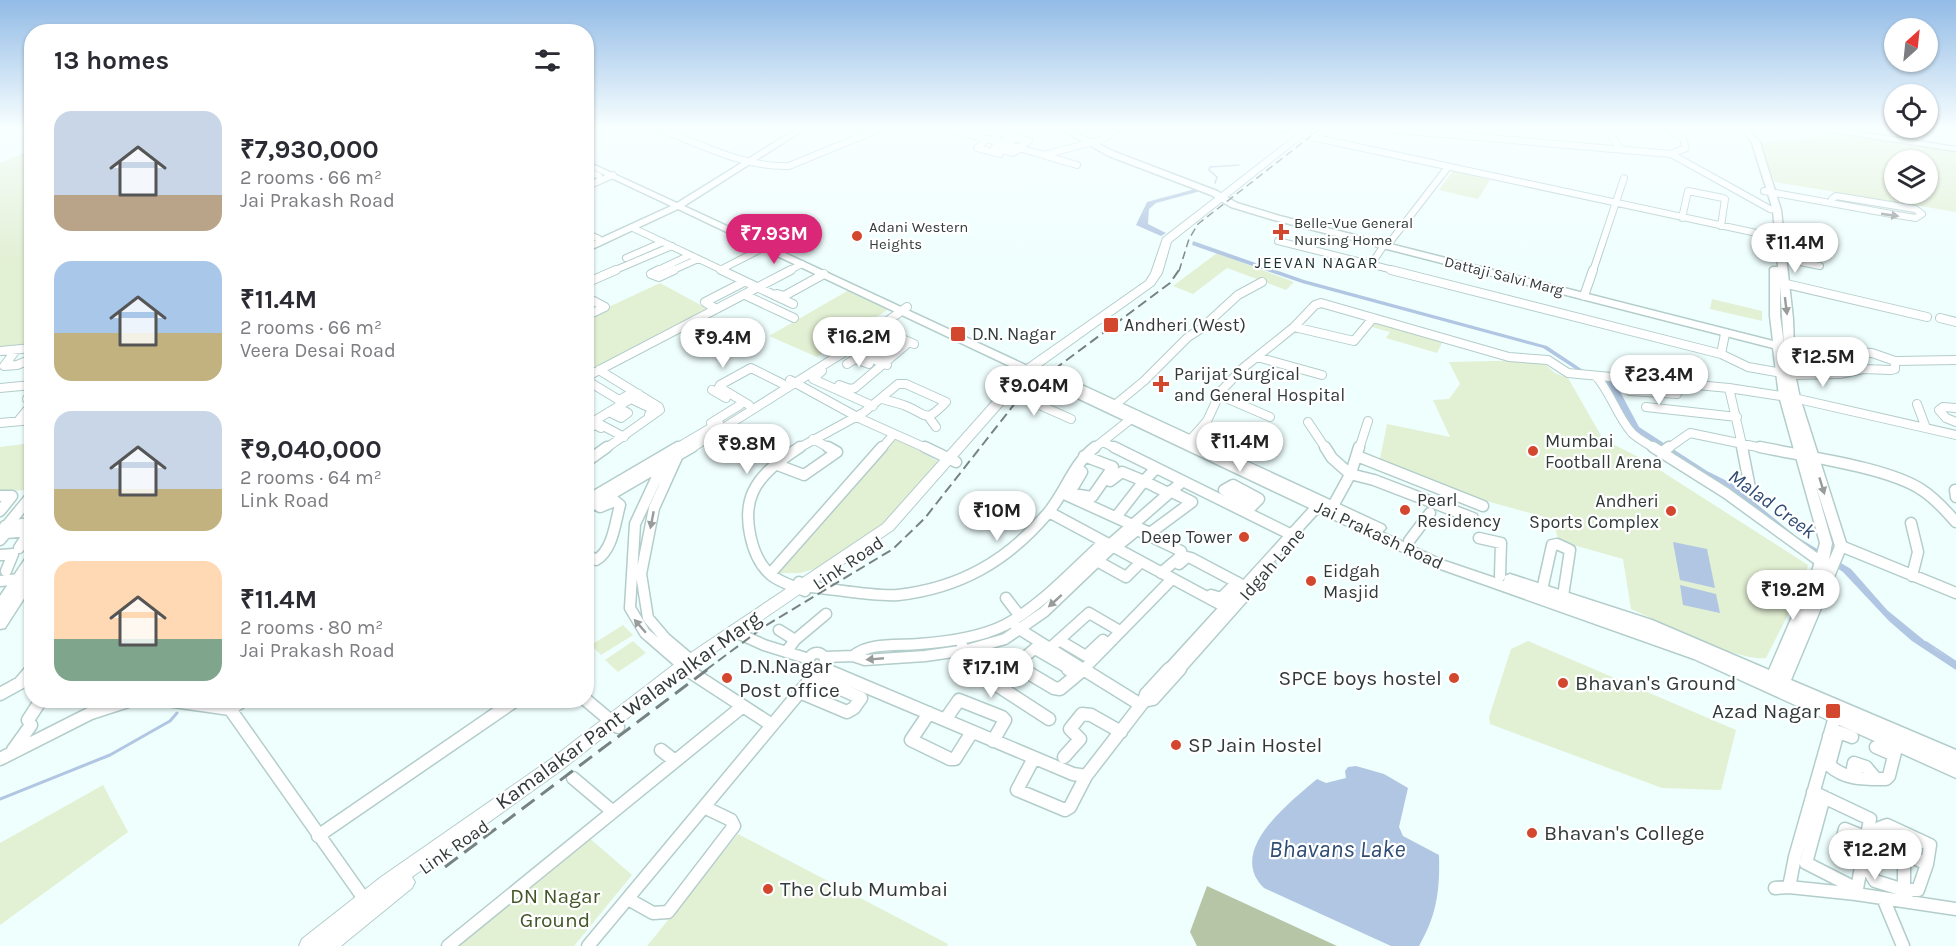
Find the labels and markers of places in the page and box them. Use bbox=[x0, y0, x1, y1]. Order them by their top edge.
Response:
pin: ₹7.93M bbox=[725, 214, 823, 265]
place label: Belle-Vue General Nursing Home bbox=[1294, 214, 1413, 249]
place label: Adani Western Heights bbox=[869, 218, 968, 253]
marker: Belle-Vue General Nursing Home bbox=[1272, 223, 1290, 241]
pin: ₹11.4M bbox=[1746, 223, 1844, 274]
marker: Adani Western Heights bbox=[850, 229, 864, 243]
place label: Andheri (West) bbox=[1124, 314, 1246, 336]
marker: Andheri (West) bbox=[1102, 316, 1120, 334]
pin: ₹16.2M bbox=[810, 317, 908, 368]
pin: ₹9.4M bbox=[681, 318, 765, 369]
place label: D.N. Nagar bbox=[972, 323, 1056, 345]
marker: D.N. Nagar bbox=[949, 325, 967, 343]
pin: ₹12.5M bbox=[1774, 337, 1872, 388]
pin: ₹23.4M bbox=[1610, 355, 1708, 406]
place label: Parijat Surgical and General Hospital bbox=[1174, 363, 1345, 406]
pin: ₹9.04M bbox=[985, 366, 1083, 417]
marker: Parijat Surgical and General Hospital bbox=[1152, 375, 1170, 393]
pin: ₹11.4M bbox=[1191, 422, 1289, 473]
pin: ₹9.8M bbox=[705, 424, 789, 475]
place label: Mumbai Football Arena bbox=[1545, 430, 1662, 473]
marker: Mumbai Football Arena bbox=[1526, 444, 1540, 458]
place label: Pearl Residency bbox=[1417, 489, 1501, 532]
place label: Andheri Sports Complex bbox=[1529, 490, 1659, 533]
pin: ₹10M bbox=[961, 491, 1033, 542]
marker: Pearl Residency bbox=[1398, 503, 1412, 517]
marker: Andheri Sports Complex bbox=[1664, 504, 1678, 518]
place label: Deep Tower bbox=[1141, 526, 1232, 548]
marker: Deep Tower bbox=[1237, 530, 1251, 544]
place label: Eidgah Masjid bbox=[1323, 560, 1380, 603]
pin: ₹19.2M bbox=[1744, 570, 1842, 621]
marker: Eidgah Masjid bbox=[1304, 574, 1318, 588]
pin: ₹17.1M bbox=[942, 648, 1040, 699]
place label: D.N.Nagar Post office bbox=[739, 654, 840, 702]
place label: SPCE boys hostel bbox=[1279, 666, 1442, 690]
marker: D.N.Nagar Post office bbox=[720, 671, 734, 685]
marker: SPCE boys hostel bbox=[1447, 671, 1461, 685]
place label: Bhavan's Ground bbox=[1575, 671, 1736, 695]
marker: Bhavan's Ground bbox=[1556, 676, 1570, 690]
place label: Azad Nagar bbox=[1712, 699, 1820, 723]
marker: Azad Nagar bbox=[1824, 702, 1842, 720]
place label: SP Jain Hostel bbox=[1188, 733, 1322, 757]
marker: SP Jain Hostel bbox=[1169, 738, 1183, 752]
place label: Bhavan's College bbox=[1544, 821, 1704, 845]
marker: Bhavan's College bbox=[1525, 826, 1539, 840]
pin: ₹12.2M bbox=[1826, 830, 1924, 881]
place label: The Club Mumbai bbox=[780, 877, 948, 901]
marker: The Club Mumbai bbox=[761, 882, 775, 896]

